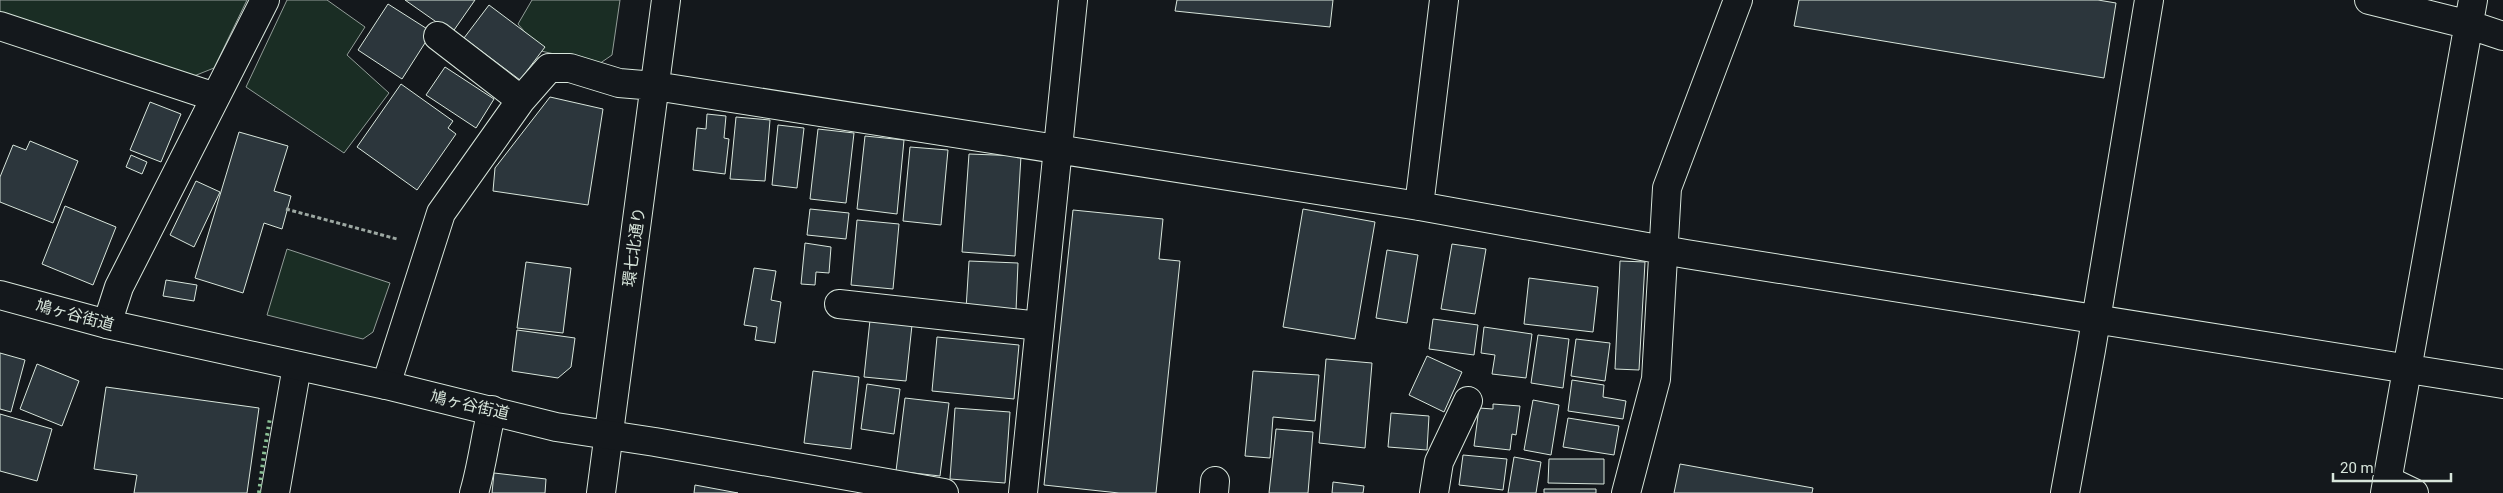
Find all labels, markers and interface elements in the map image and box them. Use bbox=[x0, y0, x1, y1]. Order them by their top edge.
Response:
street label: 環七北通り bbox=[619, 206, 649, 288]
street label: 鳩ヶ谷街道 bbox=[34, 295, 116, 335]
street label: 鳩ヶ谷街道 bbox=[429, 387, 511, 423]
scale bar bbox=[2333, 450, 2450, 482]
text: 20 m bbox=[2340, 459, 2374, 477]

